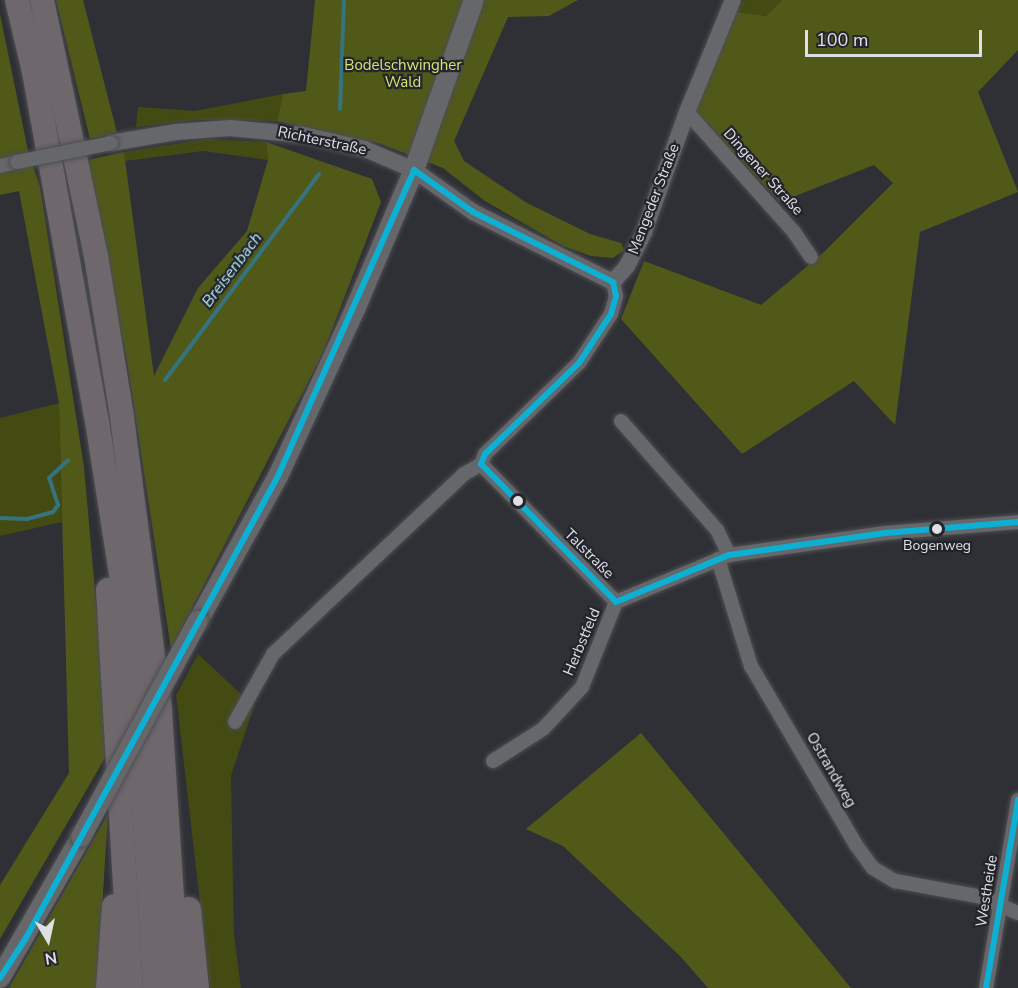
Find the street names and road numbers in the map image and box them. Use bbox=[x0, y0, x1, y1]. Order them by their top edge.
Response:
street label: Richterstraße bbox=[276, 123, 368, 159]
street label: Dingener Straße bbox=[719, 125, 807, 219]
street label: Mengeder Straße bbox=[625, 141, 683, 257]
street label: Talstraße bbox=[560, 525, 618, 583]
street label: Herbstfeld bbox=[560, 605, 604, 679]
street label: Ostrandweg bbox=[802, 729, 860, 811]
street label: Westheide bbox=[972, 854, 1002, 928]

